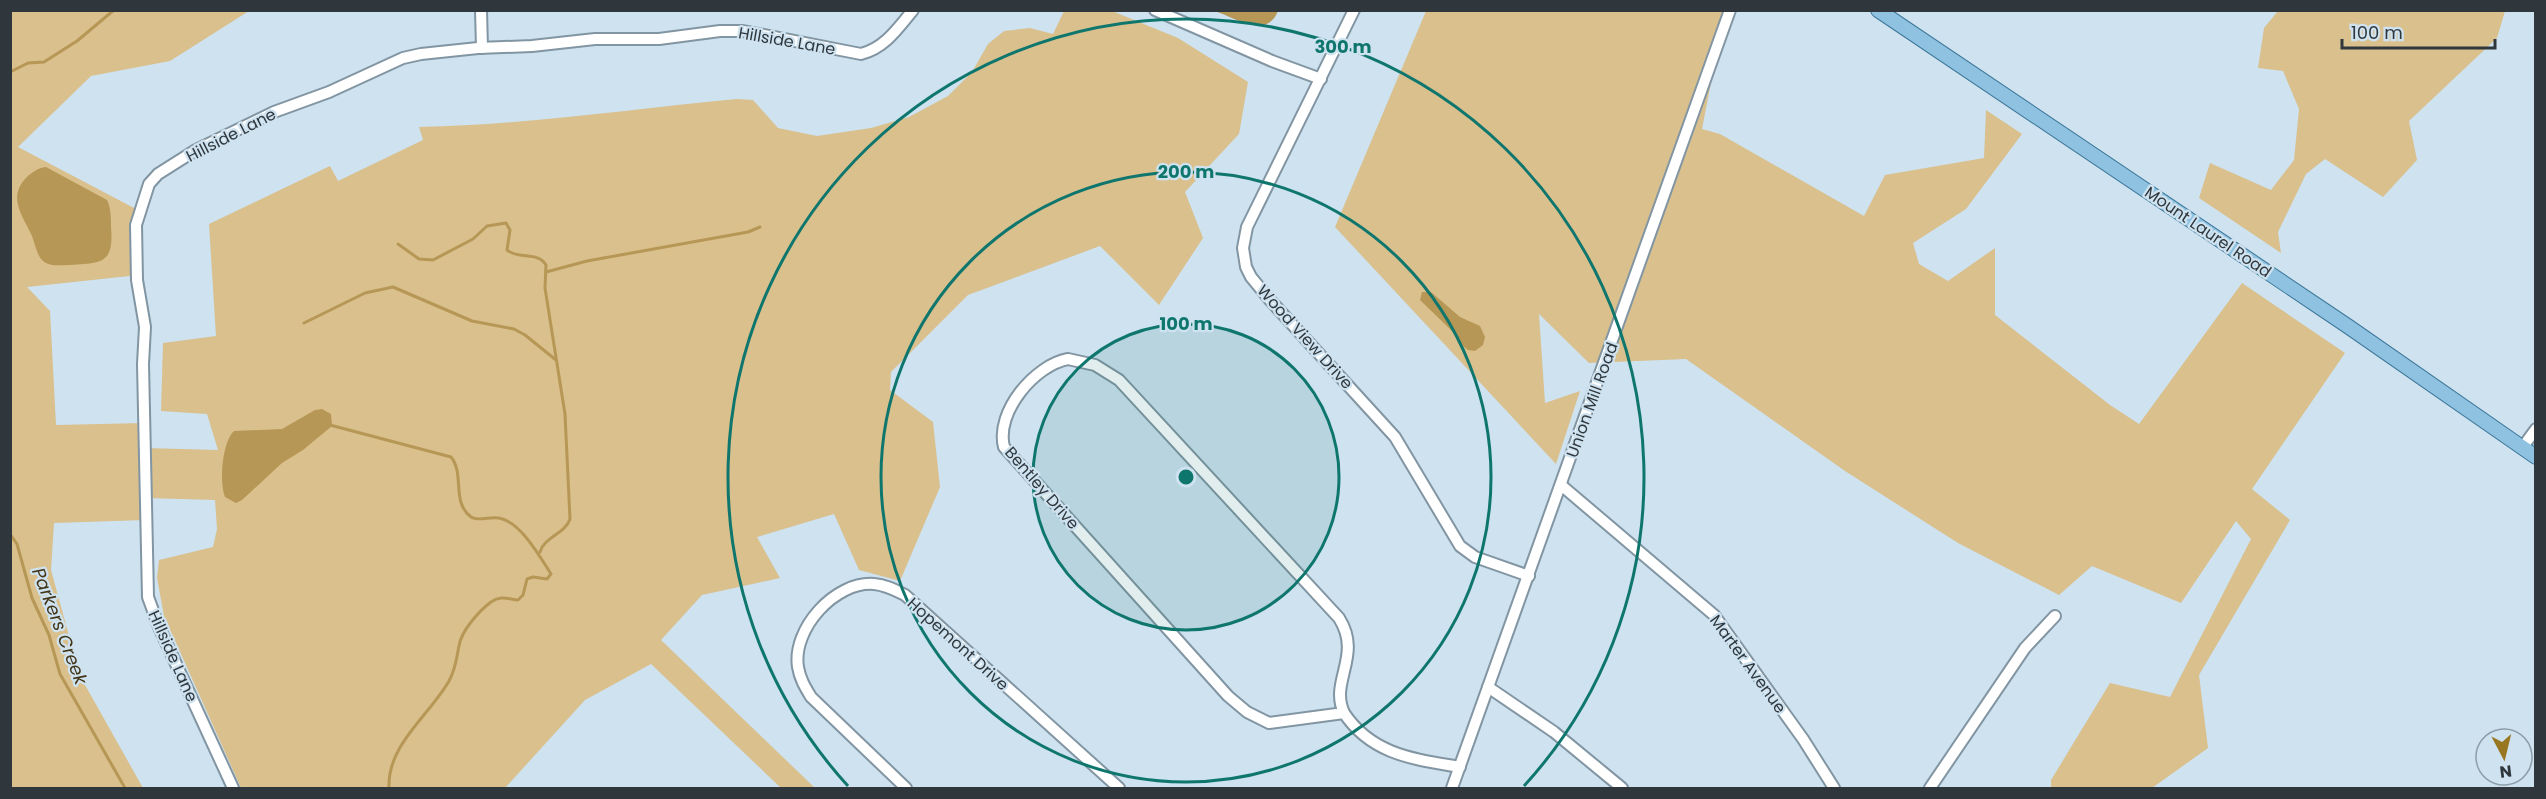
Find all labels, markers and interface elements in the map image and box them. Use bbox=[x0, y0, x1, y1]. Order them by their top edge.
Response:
scale bar bbox=[2342, 12, 2495, 50]
text: 100 m bbox=[2351, 20, 2403, 45]
street label: Hillside Lane bbox=[737, 21, 837, 61]
text: 300 m bbox=[1314, 34, 1372, 59]
street label: Hillside Lane bbox=[182, 102, 280, 168]
text: 200 m bbox=[1158, 159, 1214, 184]
street label: Mount Laurel Road bbox=[2140, 181, 2276, 283]
street label: Wood View Drive bbox=[1252, 280, 1358, 394]
text: 100 m bbox=[1159, 311, 1213, 336]
street label: Union Mill Road bbox=[1560, 339, 1624, 461]
street label: Bentley Drive bbox=[1000, 442, 1085, 534]
centre of rings bbox=[1176, 467, 1196, 487]
water label: Parkers Creek bbox=[26, 564, 94, 689]
street label: Hopemont Drive bbox=[902, 592, 1014, 696]
street label: Hillside Lane bbox=[143, 607, 203, 706]
street label: Marter Avenue bbox=[1704, 610, 1792, 718]
north arrow bbox=[2474, 727, 2534, 787]
text: N bbox=[2498, 759, 2513, 784]

